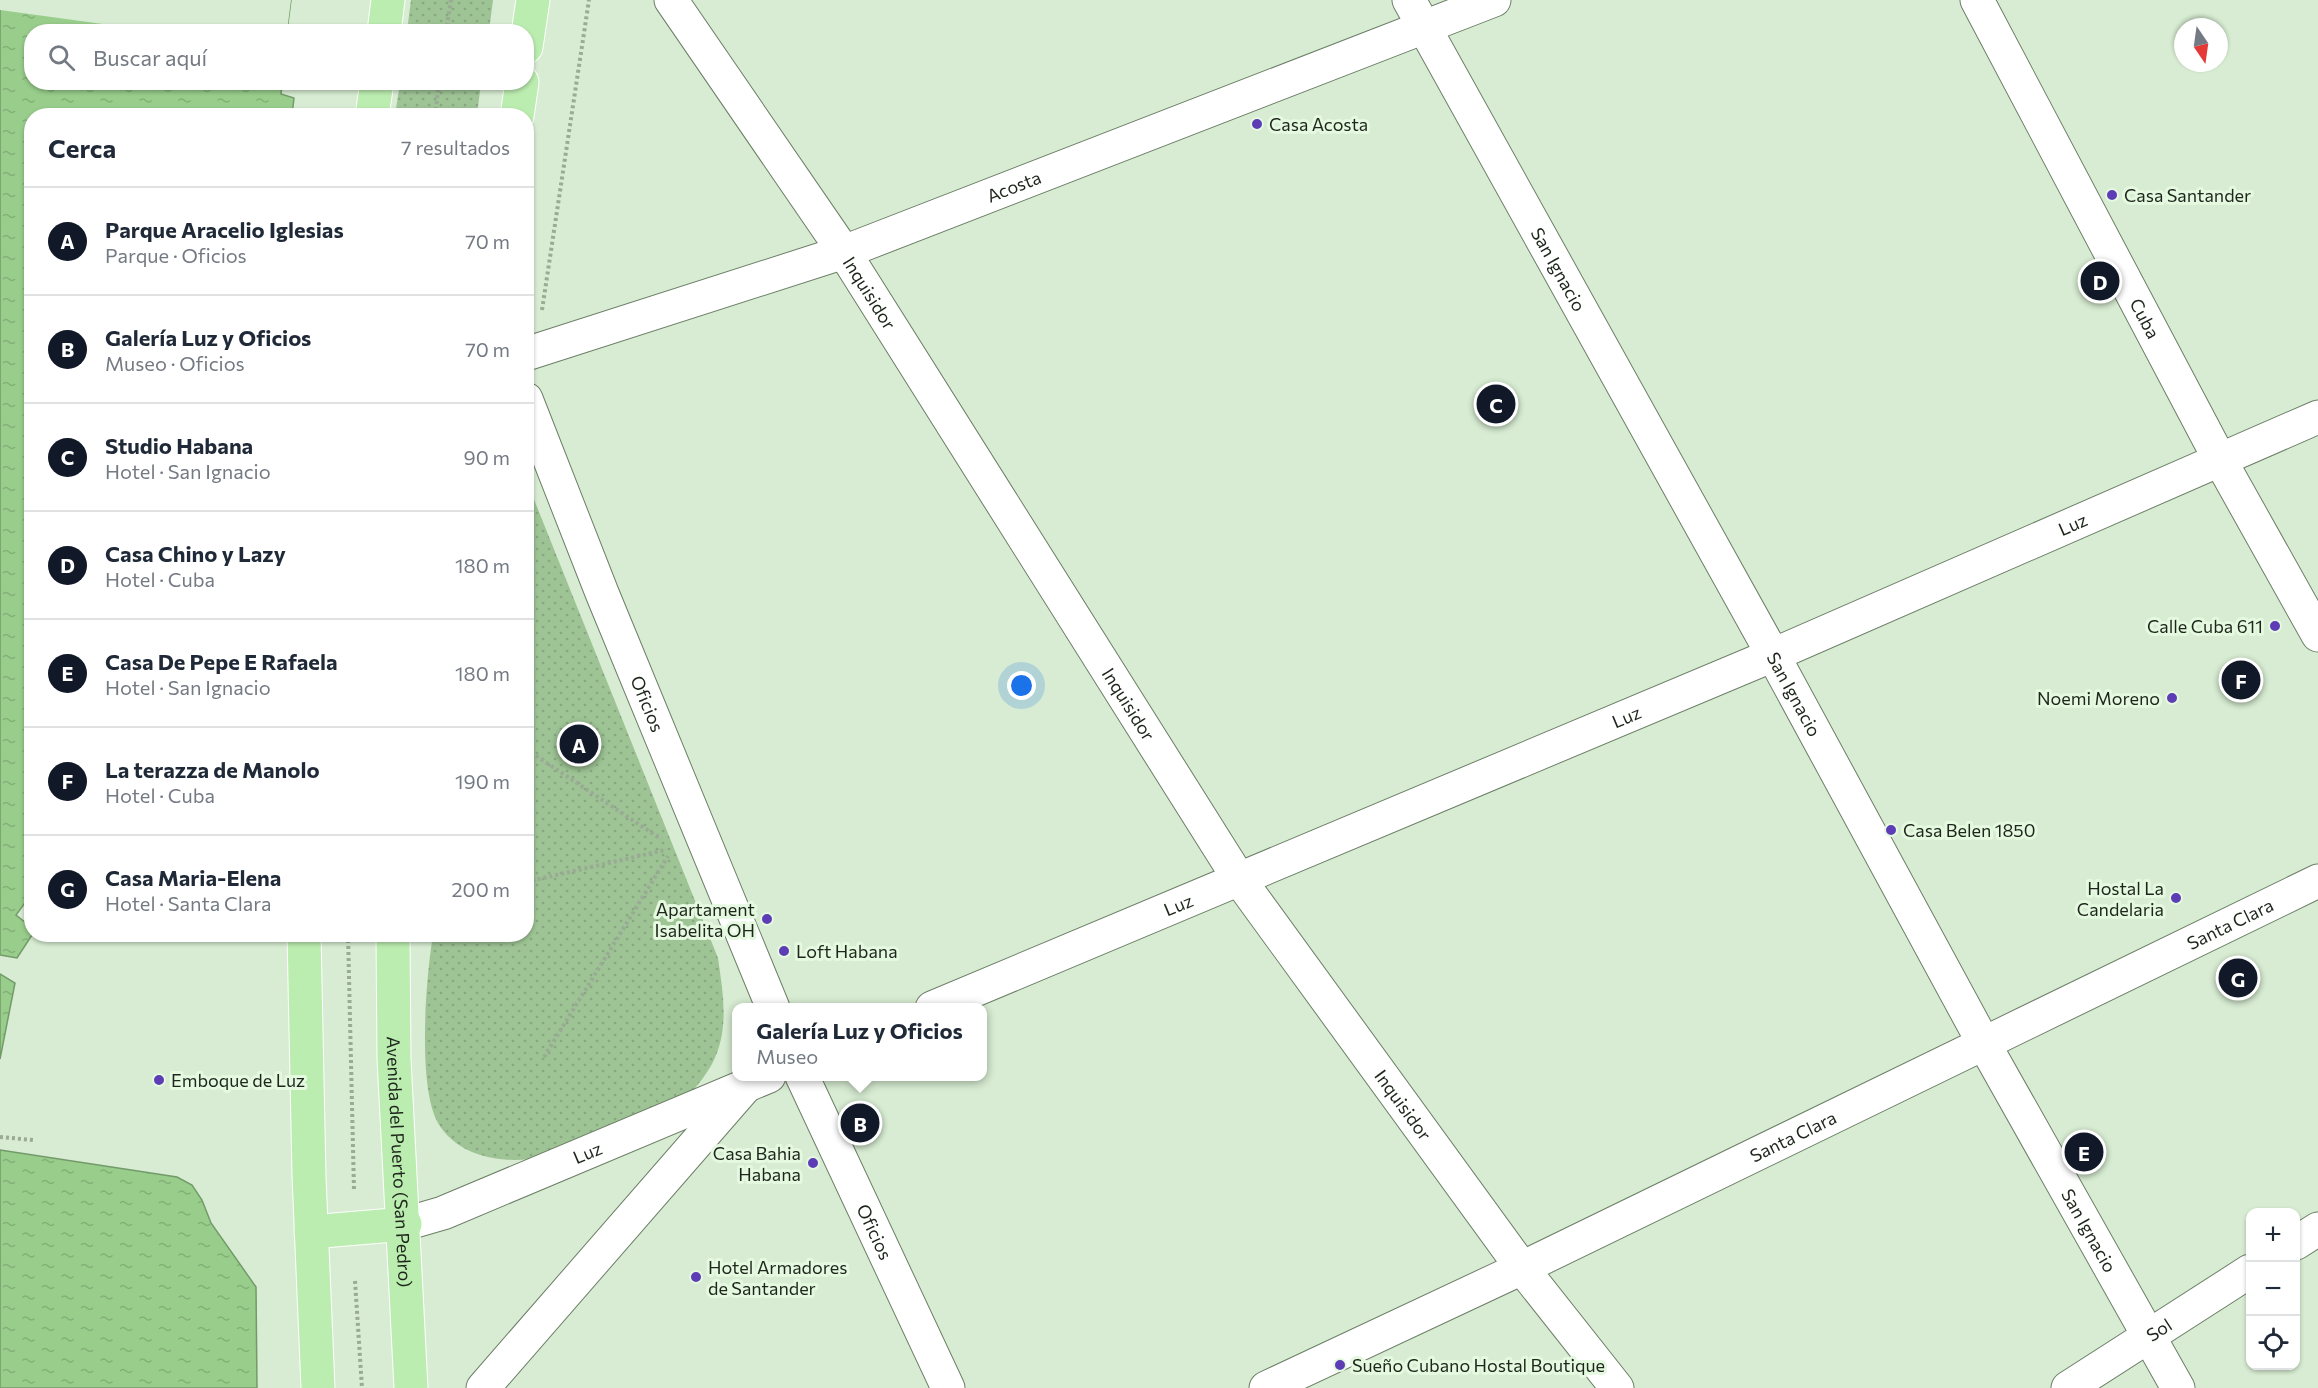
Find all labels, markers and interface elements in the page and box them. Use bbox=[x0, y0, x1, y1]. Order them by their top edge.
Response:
north arrow bbox=[2174, 18, 2228, 72]
search box bbox=[24, 24, 534, 90]
icon: search bbox=[45, 41, 78, 74]
text: Buscar aquí bbox=[93, 44, 207, 71]
place label: Casa Acosta bbox=[1269, 113, 1368, 135]
marker: Casa Acosta bbox=[1250, 117, 1264, 131]
text: Cerca bbox=[48, 132, 116, 163]
text: 7 resultados bbox=[401, 135, 510, 159]
street label: Acosta bbox=[983, 166, 1044, 207]
place label: Casa Santander bbox=[2124, 184, 2251, 206]
marker: Casa Santander bbox=[2105, 188, 2119, 202]
text: Parque Aracelio Iglesias bbox=[105, 216, 344, 243]
street label: San Ignacio bbox=[1527, 223, 1591, 315]
text: A bbox=[60, 229, 75, 253]
text: 70 m bbox=[465, 229, 510, 253]
text: Parque · Oficios bbox=[105, 243, 247, 267]
street label: Inquisidor bbox=[839, 252, 901, 333]
pin: D bbox=[2080, 258, 2120, 304]
street label: Cuba bbox=[2126, 294, 2165, 342]
text: Galería Luz y Oficios bbox=[105, 324, 311, 351]
text: B bbox=[61, 337, 74, 361]
text: 70 m bbox=[465, 337, 510, 361]
text: Museo · Oficios bbox=[105, 351, 245, 375]
pin: C bbox=[1476, 382, 1516, 426]
text: Studio Habana bbox=[105, 432, 253, 459]
text: C bbox=[61, 445, 74, 469]
text: 90 m bbox=[464, 445, 510, 469]
text: Hotel · San Ignacio bbox=[105, 459, 271, 483]
street label: Luz bbox=[2055, 508, 2090, 540]
text: Casa Chino y Lazy bbox=[105, 540, 286, 567]
text: D bbox=[60, 553, 75, 577]
text: 180 m bbox=[455, 553, 510, 577]
text: Hotel · Cuba bbox=[105, 567, 215, 591]
place label: Calle Cuba 611 bbox=[2147, 615, 2263, 637]
marker: Calle Cuba 611 bbox=[2268, 619, 2282, 633]
text: Casa De Pepe E Rafaela bbox=[105, 648, 338, 675]
street label: San Ignacio bbox=[1763, 648, 1826, 740]
pin: F bbox=[2222, 658, 2260, 702]
text: E bbox=[62, 661, 73, 685]
text: 180 m bbox=[455, 661, 510, 685]
street label: Inquisidor bbox=[1098, 664, 1160, 745]
your location bbox=[1007, 671, 1036, 700]
street label: Oficios bbox=[626, 672, 669, 735]
text: Hotel · San Ignacio bbox=[105, 675, 271, 699]
place label: Noemi Moreno bbox=[2037, 687, 2160, 709]
marker: Noemi Moreno bbox=[2165, 691, 2179, 705]
street label: Luz bbox=[1609, 701, 1644, 732]
pin: A bbox=[560, 722, 598, 766]
text: La terazza de Manolo bbox=[105, 756, 320, 783]
text: F bbox=[62, 769, 73, 793]
text: 190 m bbox=[455, 769, 510, 793]
text: Hotel · Cuba bbox=[105, 783, 215, 807]
place label: Casa Belen 1850 bbox=[1903, 819, 2035, 841]
marker: Casa Belen 1850 bbox=[1884, 823, 1898, 837]
text: Casa Maria-Elena bbox=[105, 864, 281, 891]
text: G bbox=[60, 877, 75, 901]
text: 200 m bbox=[452, 877, 510, 901]
place label: Hostal La Candelaria bbox=[2077, 877, 2164, 920]
street label: Luz bbox=[1160, 889, 1196, 920]
text: Hotel · Santa Clara bbox=[105, 891, 272, 915]
marker: Hostal La Candelaria bbox=[2169, 891, 2183, 905]
street label: Santa Clara bbox=[2183, 893, 2277, 954]
place label: Apartament Isabelita OH bbox=[655, 898, 755, 941]
marker: Apartament Isabelita OH bbox=[760, 912, 774, 926]
place label: Loft Habana bbox=[796, 940, 898, 962]
marker: Loft Habana bbox=[777, 944, 791, 958]
pin: G bbox=[2218, 956, 2258, 1000]
popup bbox=[732, 1003, 987, 1081]
text: Galería Luz y Oficios bbox=[756, 1017, 963, 1044]
street label: Avenida del Puerto (San Pedro) bbox=[383, 1036, 417, 1288]
text: Museo bbox=[756, 1044, 818, 1068]
street label: Inquisidor bbox=[1370, 1065, 1436, 1144]
place label: Emboque de Luz bbox=[171, 1069, 305, 1091]
marker: Emboque de Luz bbox=[152, 1073, 166, 1087]
pin: B bbox=[840, 1100, 880, 1146]
street label: Santa Clara bbox=[1746, 1106, 1840, 1167]
pin: E bbox=[2064, 1130, 2104, 1174]
street label: Luz bbox=[569, 1137, 605, 1168]
place label: Casa Bahia Habana bbox=[713, 1142, 801, 1185]
marker: Casa Bahia Habana bbox=[806, 1156, 820, 1170]
street label: San Ignacio bbox=[2057, 1185, 2122, 1276]
street label: Oficios bbox=[852, 1200, 897, 1263]
map controls bbox=[2246, 1208, 2300, 1370]
button: + bbox=[2246, 1208, 2300, 1262]
place label: Hotel Armadores de Santander bbox=[708, 1256, 847, 1299]
button: − bbox=[2246, 1262, 2300, 1316]
marker: Hotel Armadores de Santander bbox=[689, 1270, 703, 1284]
street label: Sol bbox=[2142, 1313, 2176, 1346]
button: locate bbox=[2246, 1316, 2300, 1370]
place label: Sueño Cubano Hostal Boutique bbox=[1352, 1354, 1605, 1376]
marker: Sueño Cubano Hostal Boutique bbox=[1333, 1358, 1347, 1372]

